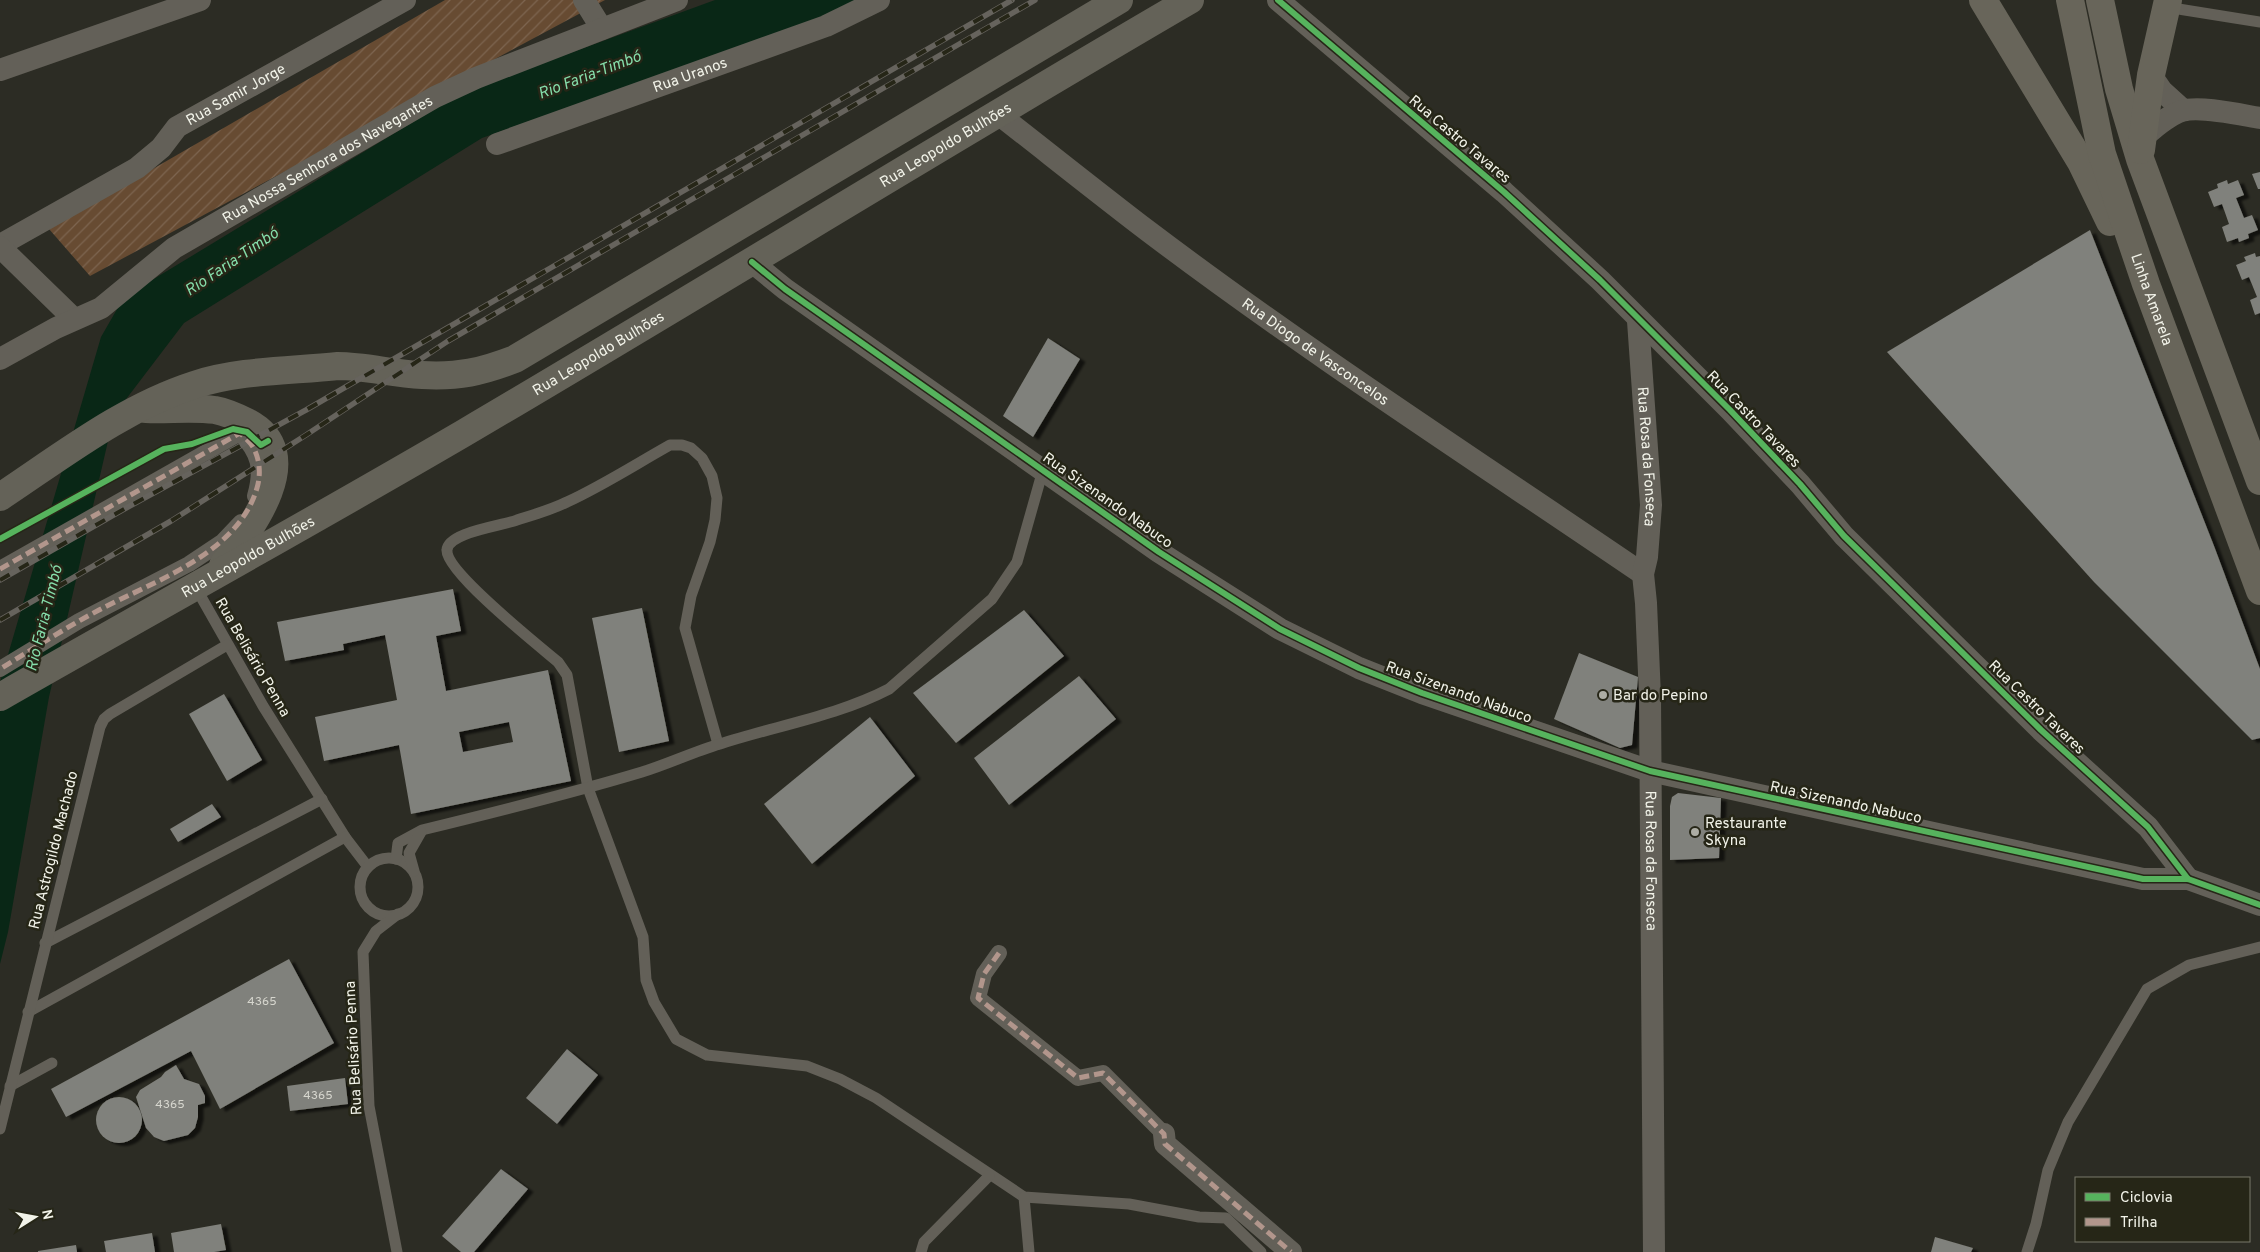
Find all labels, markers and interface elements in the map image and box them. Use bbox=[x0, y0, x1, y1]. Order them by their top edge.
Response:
water label: Rio Faria-Timbó bbox=[535, 47, 645, 105]
street label: Rua Uranos bbox=[651, 54, 730, 98]
street label: Rua Samir Jorge bbox=[183, 60, 290, 131]
street label: Rua Nossa Senhora dos Navegantes bbox=[220, 92, 437, 229]
street label: Rua Castro Tavares bbox=[1404, 92, 1514, 188]
street label: Rua Leopoldo Bulhões bbox=[877, 99, 1016, 193]
water label: Rio Faria-Timbó bbox=[181, 223, 284, 301]
street label: Linha Amarela bbox=[2125, 251, 2176, 348]
street label: Rua Diogo de Vasconcelos bbox=[1237, 295, 1392, 411]
street label: Rua Leopoldo Bulhões bbox=[530, 308, 668, 401]
street label: Rua Castro Tavares bbox=[1702, 368, 1804, 473]
street label: Rua Rosa da Fonseca bbox=[1632, 386, 1659, 527]
street label: Rua Sizenando Nabuco bbox=[1038, 449, 1176, 553]
street label: Rua Leopoldo Bulhões bbox=[179, 513, 319, 603]
water label: Rio Faria-Timbó bbox=[22, 562, 68, 674]
street label: Rua Belisário Penna bbox=[210, 595, 294, 721]
street label: Rua Castro Tavares bbox=[1983, 657, 2088, 759]
street label: Rua Sizenando Nabuco bbox=[1383, 658, 1534, 729]
place label: Bar do Pepino bbox=[1613, 687, 1708, 706]
marker: Bar do Pepino bbox=[1597, 689, 1609, 701]
street label: Rua Astrogildo Machado bbox=[26, 769, 83, 931]
street label: Rua Sizenando Nabuco bbox=[1768, 778, 1923, 829]
street label: Rua Rosa da Fonseca bbox=[1640, 791, 1660, 931]
place label: Restaurante Skyna bbox=[1705, 815, 1787, 851]
marker: Restaurante Skyna bbox=[1689, 826, 1701, 838]
street label: Rua Belisário Penna bbox=[341, 980, 368, 1116]
house number: 4365 bbox=[247, 994, 277, 1010]
house number: 4365 bbox=[303, 1088, 333, 1104]
house number: 4365 bbox=[155, 1097, 185, 1113]
legend bbox=[2075, 1177, 2250, 1242]
text: Ciclovia bbox=[2120, 1189, 2173, 1208]
north arrow bbox=[10, 1192, 60, 1242]
text: N bbox=[37, 1208, 56, 1221]
text: Trilha bbox=[2120, 1214, 2157, 1233]

